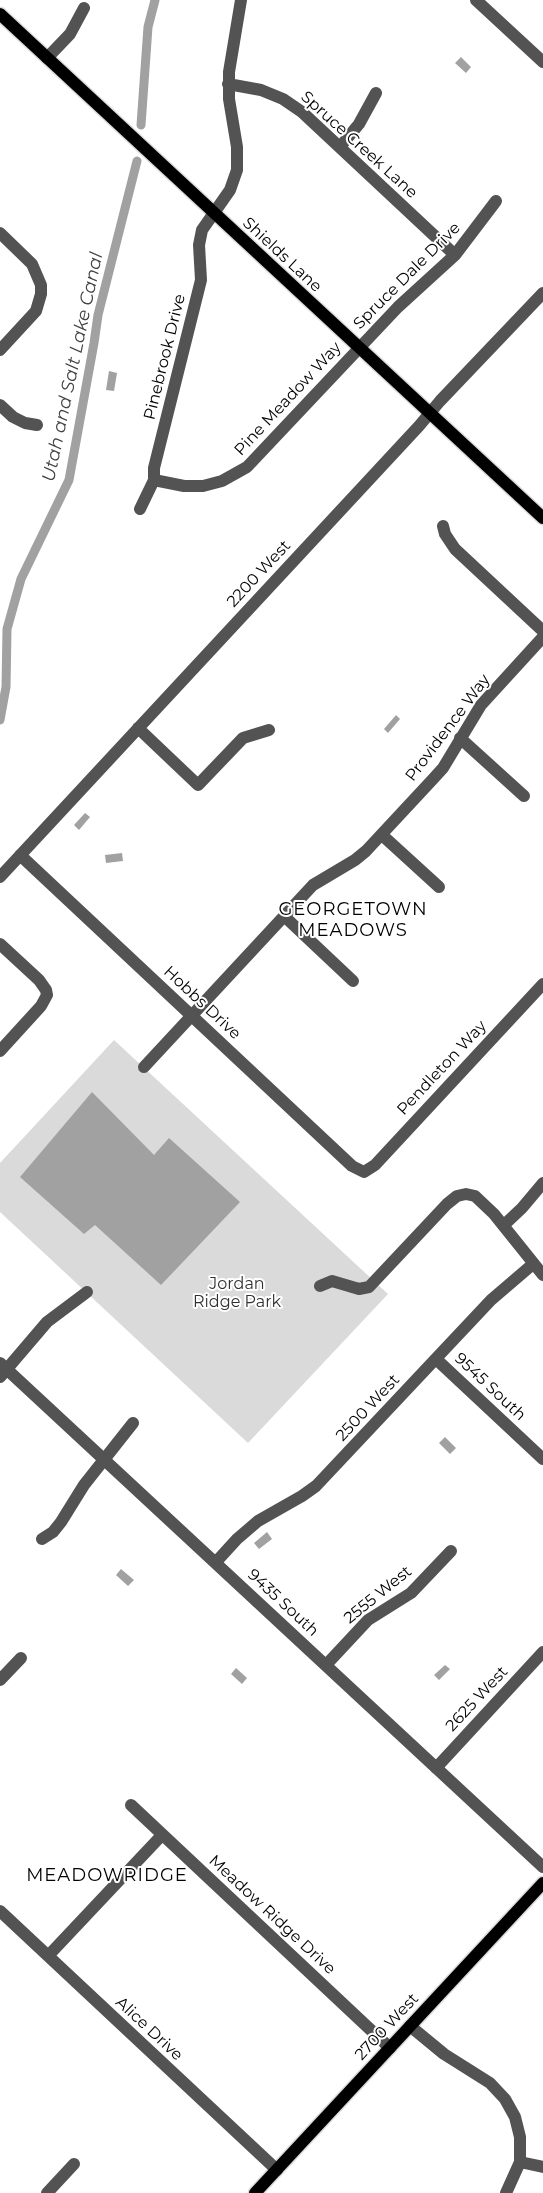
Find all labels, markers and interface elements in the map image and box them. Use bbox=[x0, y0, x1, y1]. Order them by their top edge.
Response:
street label: Spruce Creek Lane bbox=[297, 87, 421, 203]
street label: Shields Lane bbox=[238, 213, 326, 297]
street label: Spruce Dale Drive bbox=[350, 219, 464, 333]
water label: Utah and Salt Lake Canal bbox=[38, 250, 108, 484]
street label: Pinebrook Drive bbox=[140, 292, 190, 422]
street label: Pine Meadow Way bbox=[230, 338, 346, 460]
street label: 2200 West bbox=[223, 537, 295, 611]
street label: Providence Way bbox=[402, 671, 494, 785]
district label: GEORGETOWN MEADOWS bbox=[277, 899, 429, 942]
street label: Hobbs Drive bbox=[159, 962, 245, 1044]
street label: Pendleton Way bbox=[393, 1017, 491, 1119]
park label: Jordan Ridge Park bbox=[193, 1274, 281, 1312]
street label: 9545 South bbox=[450, 1349, 530, 1425]
street label: 2500 West bbox=[332, 1371, 404, 1445]
street label: 2555 West bbox=[340, 1562, 416, 1628]
street label: 9435 South bbox=[243, 1565, 323, 1641]
street label: 2625 West bbox=[442, 1662, 512, 1736]
street label: Meadow Ridge Drive bbox=[205, 1851, 339, 1979]
district label: MEADOWRIDGE bbox=[25, 1865, 189, 1887]
street label: 2700 West bbox=[351, 1990, 423, 2064]
street label: Alice Drive bbox=[111, 1993, 187, 2065]

